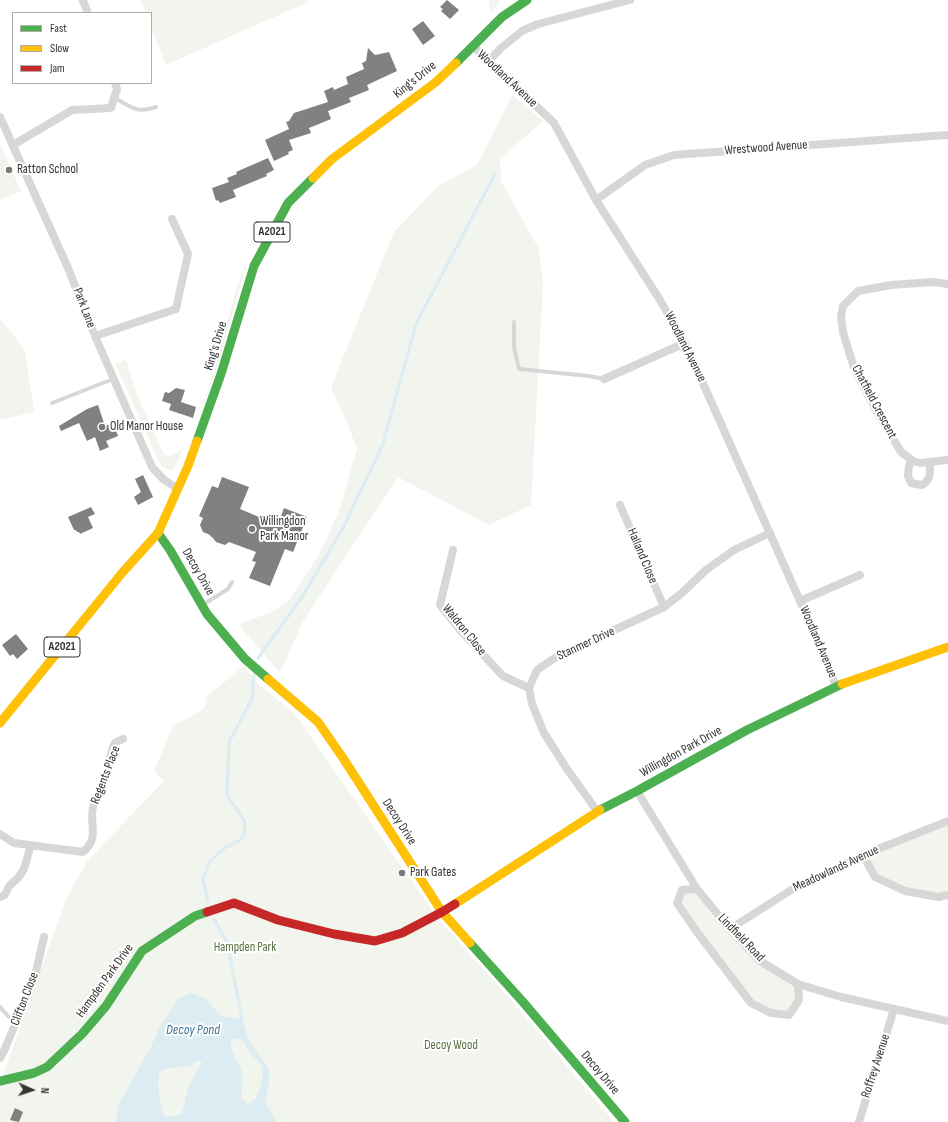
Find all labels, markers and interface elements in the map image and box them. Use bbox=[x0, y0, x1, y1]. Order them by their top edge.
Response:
legend bbox=[12, 12, 152, 84]
text: Fast bbox=[50, 21, 67, 36]
text: Slow bbox=[50, 41, 69, 56]
street label: Woodland Avenue bbox=[474, 47, 540, 111]
street label: King's Drive bbox=[390, 58, 440, 102]
text: Jam bbox=[50, 61, 65, 76]
street label: Wrestwood Avenue bbox=[724, 137, 808, 159]
place label: Ratton School bbox=[17, 162, 78, 178]
marker: Ratton School bbox=[4, 165, 14, 175]
road number: A2021 bbox=[254, 222, 290, 242]
street label: Park Lane bbox=[69, 286, 99, 330]
street label: Woodland Avenue bbox=[661, 309, 709, 385]
street label: King's Drive bbox=[201, 320, 231, 372]
street label: Chatfield Crescent bbox=[848, 362, 900, 442]
place label: Old Manor House bbox=[110, 419, 183, 435]
marker: Old Manor House bbox=[97, 422, 107, 432]
place label: Willingdon Park Manor bbox=[260, 514, 309, 545]
marker: Willingdon Park Manor bbox=[247, 524, 257, 534]
street label: Halland Close bbox=[623, 526, 661, 586]
street label: Decoy Drive bbox=[178, 546, 218, 598]
street label: Waldron Close bbox=[439, 601, 489, 659]
street label: Woodland Avenue bbox=[796, 604, 840, 680]
street label: Stanmer Drive bbox=[555, 624, 617, 664]
road number: A2021 bbox=[44, 637, 80, 657]
street label: Willingdon Park Drive bbox=[637, 723, 725, 781]
street label: Regents Place bbox=[88, 744, 124, 806]
street label: Decoy Drive bbox=[378, 796, 420, 848]
street label: Meadowlands Avenue bbox=[791, 842, 881, 896]
place label: Park Gates bbox=[410, 865, 456, 881]
marker: Park Gates bbox=[397, 868, 407, 878]
street label: Lindfield Road bbox=[714, 911, 768, 965]
park label: Hampden Park bbox=[214, 940, 276, 956]
street label: Hampden Park Drive bbox=[73, 941, 137, 1021]
street label: Clifton Close bbox=[8, 970, 42, 1028]
water label: Decoy Pond bbox=[166, 1022, 220, 1038]
street label: Roffrey Avenue bbox=[858, 1032, 894, 1100]
park label: Decoy Wood bbox=[424, 1038, 478, 1054]
street label: Decoy Drive bbox=[577, 1048, 623, 1098]
north arrow bbox=[12, 1070, 52, 1110]
text: N bbox=[38, 1087, 51, 1094]

